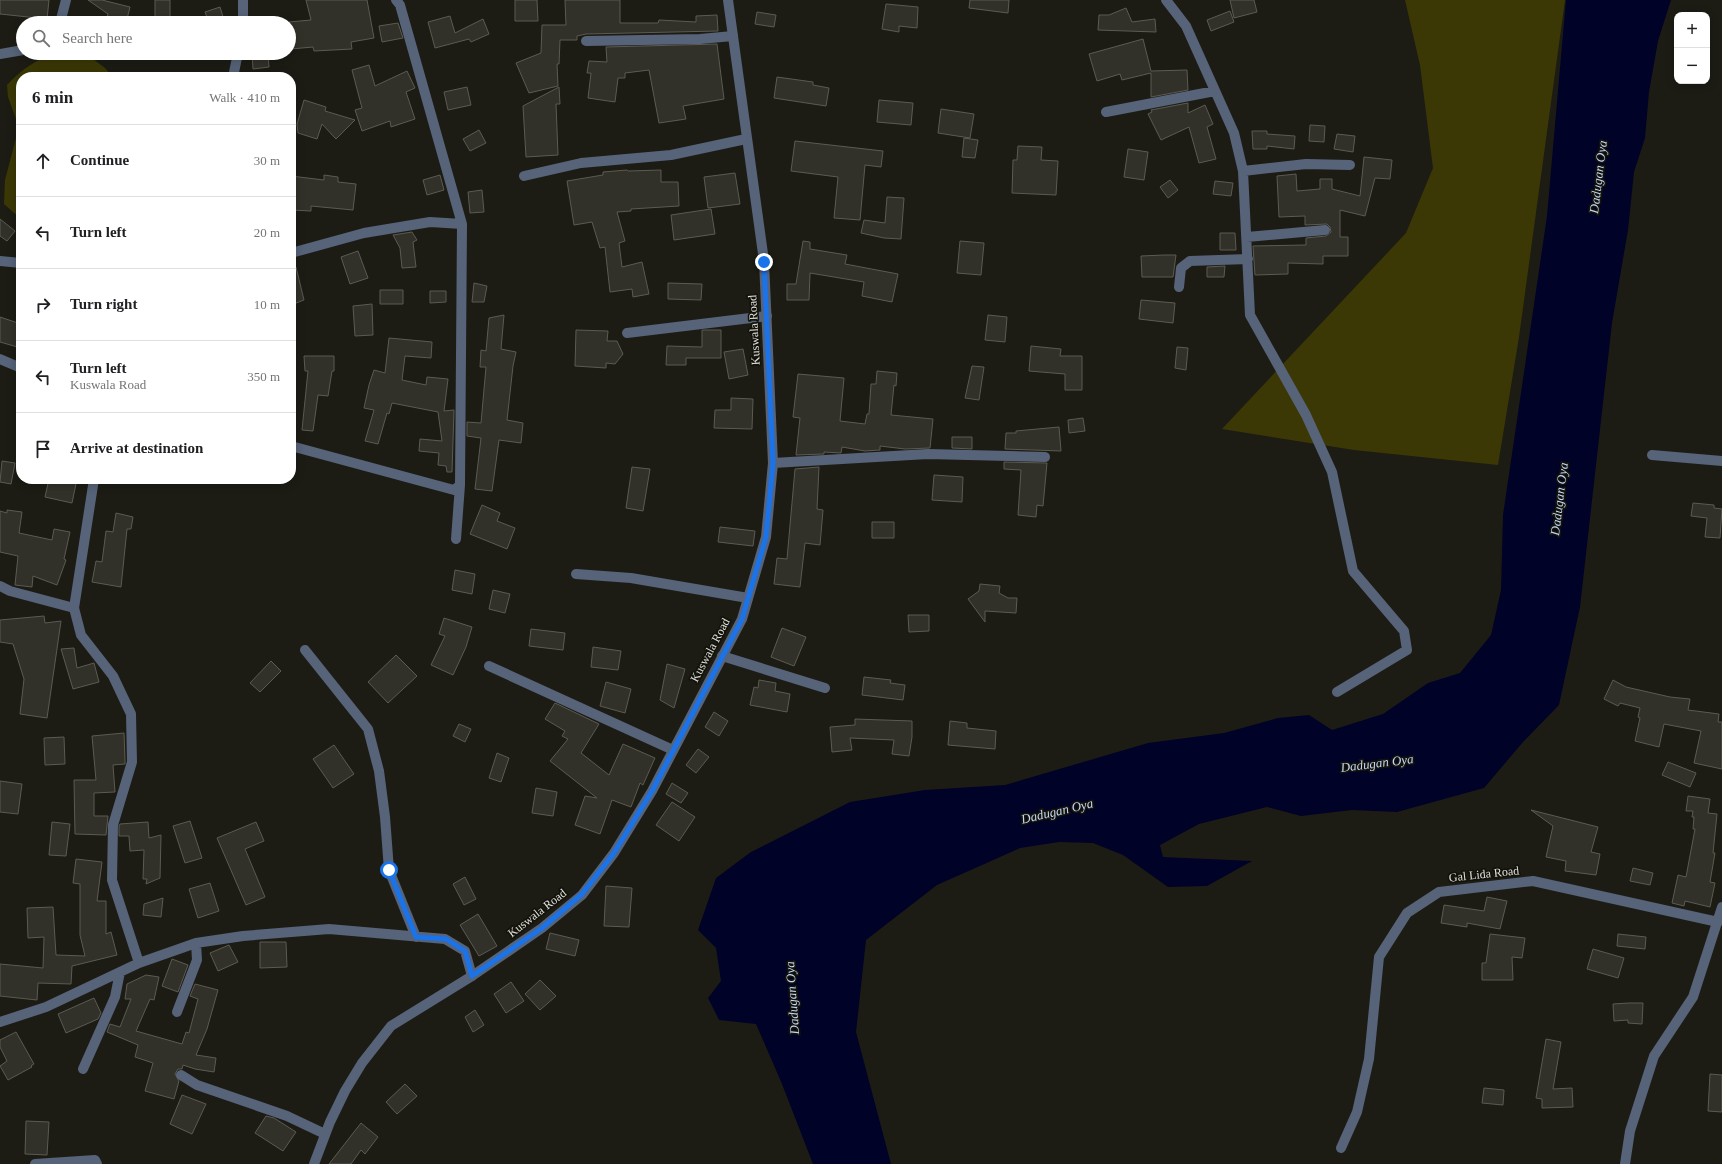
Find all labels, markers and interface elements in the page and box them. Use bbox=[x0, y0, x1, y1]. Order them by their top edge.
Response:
map controls bbox=[1674, 12, 1710, 84]
button: + bbox=[1674, 12, 1710, 48]
search box bbox=[16, 16, 296, 60]
icon: search bbox=[30, 27, 52, 49]
text: Search here bbox=[62, 30, 132, 46]
button: − bbox=[1674, 48, 1710, 84]
text: 6 min bbox=[32, 88, 73, 107]
text: Walk · 410 m bbox=[209, 90, 280, 105]
water label: Dadugan Oya bbox=[1586, 139, 1610, 215]
icon: ahead bbox=[32, 150, 54, 172]
text: Continue bbox=[70, 152, 129, 168]
text: 30 m bbox=[254, 153, 280, 168]
icon: left bbox=[32, 222, 54, 244]
text: Turn left bbox=[70, 224, 127, 240]
text: 20 m bbox=[254, 225, 280, 240]
route end bbox=[755, 253, 773, 271]
icon: right bbox=[32, 294, 54, 316]
street label: Kuswala Road bbox=[745, 295, 763, 365]
text: Turn right bbox=[70, 296, 137, 312]
text: 10 m bbox=[254, 297, 280, 312]
text: Turn left bbox=[70, 360, 127, 376]
icon: left bbox=[32, 366, 54, 388]
text: 350 m bbox=[247, 369, 280, 384]
text: Kuswala Road bbox=[70, 377, 146, 392]
icon: arrive bbox=[32, 438, 54, 460]
text: Arrive at destination bbox=[70, 440, 203, 456]
water label: Dadugan Oya bbox=[1547, 461, 1571, 537]
street label: Kuswala Road bbox=[687, 616, 733, 684]
water label: Dadugan Oya bbox=[1339, 751, 1415, 775]
water label: Dadugan Oya bbox=[1019, 795, 1095, 827]
route start bbox=[380, 861, 398, 879]
street label: Gal Lida Road bbox=[1448, 863, 1520, 885]
street label: Kuswala Road bbox=[505, 886, 569, 940]
water label: Dadugan Oya bbox=[782, 960, 802, 1036]

